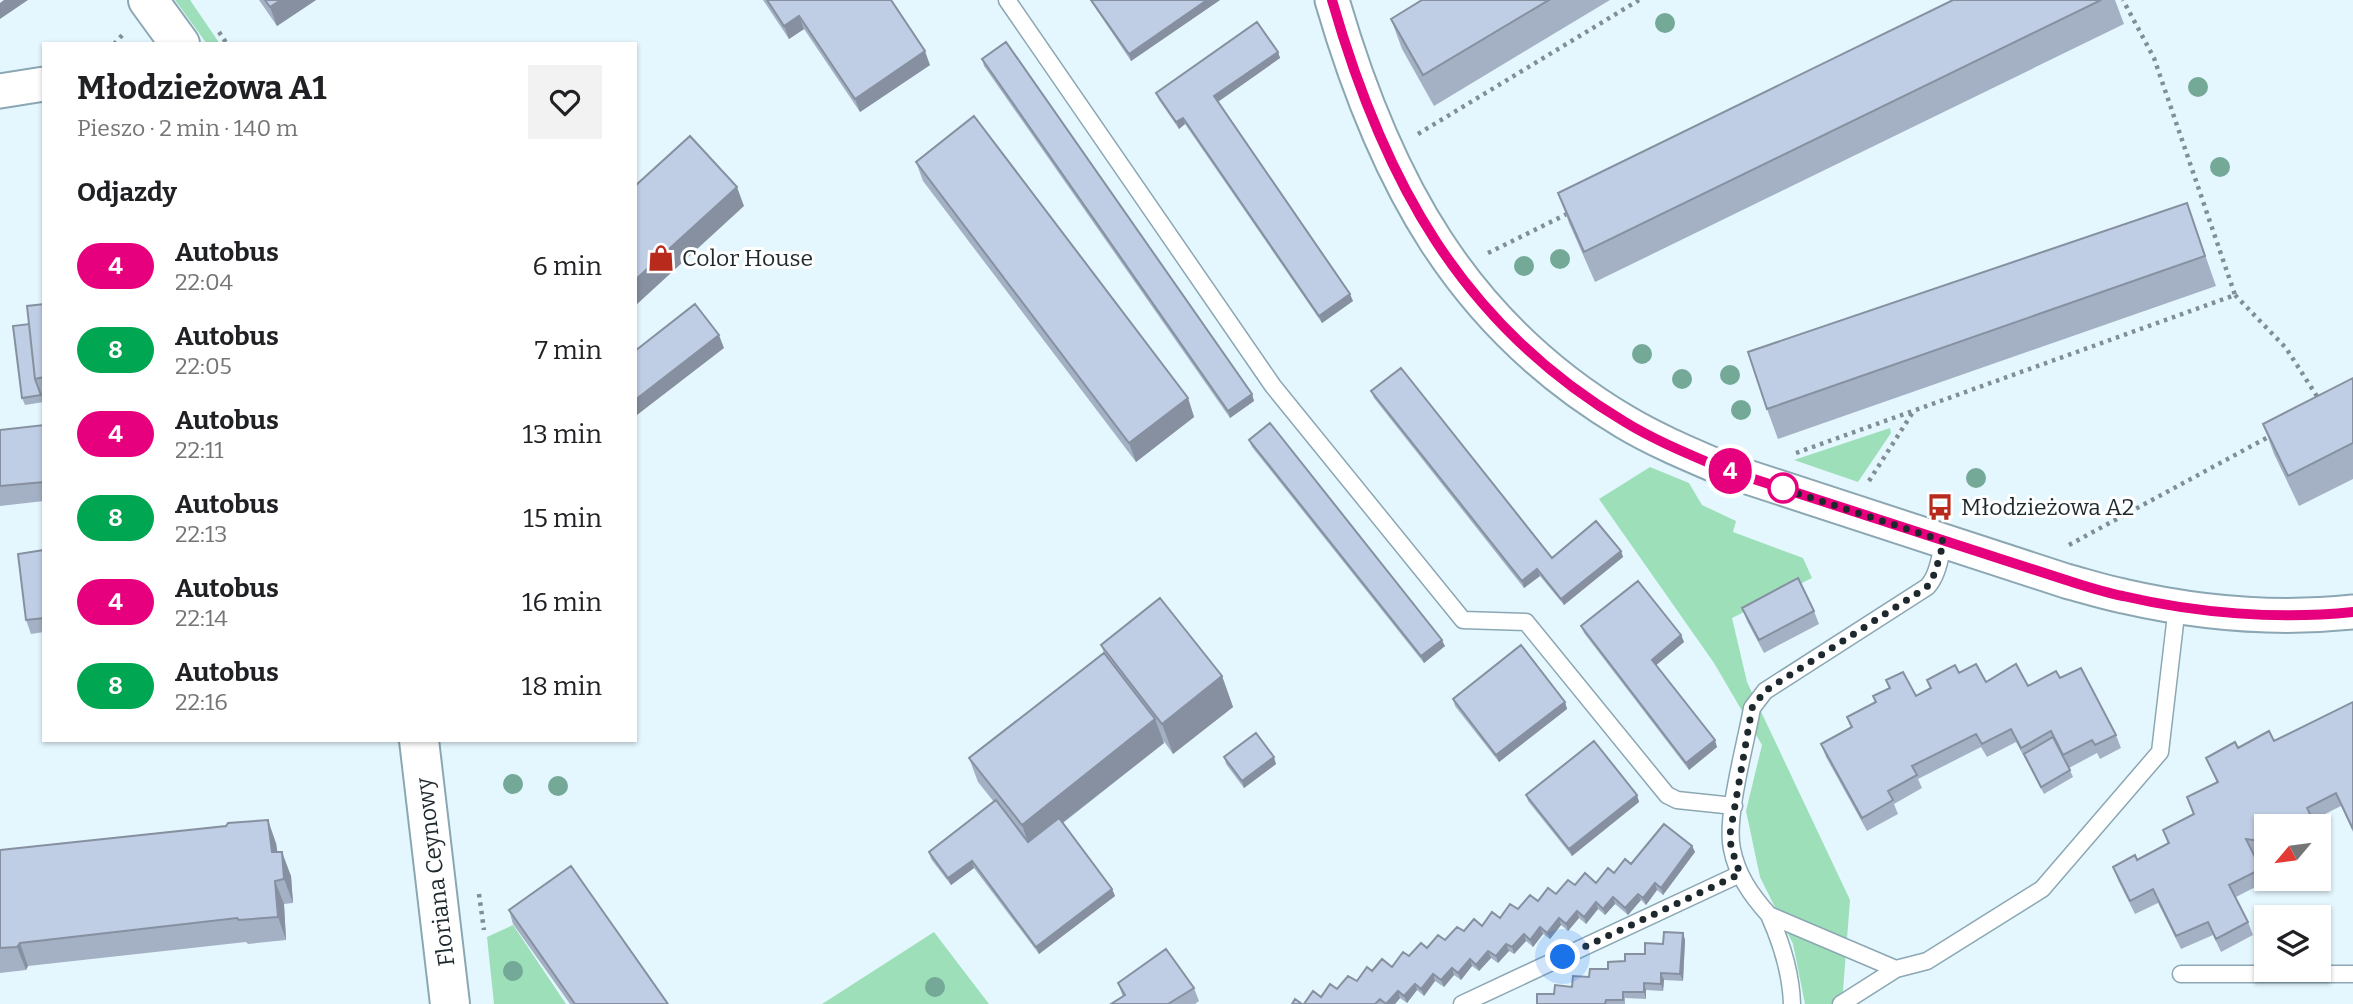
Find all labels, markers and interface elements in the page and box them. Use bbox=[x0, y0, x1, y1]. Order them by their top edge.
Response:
button: heart bbox=[528, 65, 602, 139]
text: Młodzieżowa A1 bbox=[77, 68, 327, 108]
text: Pieszo · 2 min · 140 m bbox=[77, 114, 298, 142]
text: Odjazdy bbox=[77, 177, 177, 208]
text: Autobus bbox=[175, 237, 279, 268]
shop icon: Color House bbox=[646, 243, 676, 273]
place label: Color House bbox=[682, 244, 813, 272]
text: 6 min bbox=[533, 251, 602, 282]
text: 4 bbox=[108, 252, 123, 280]
text: 22:04 bbox=[175, 268, 233, 296]
text: Autobus bbox=[175, 321, 279, 352]
text: 7 min bbox=[535, 335, 602, 366]
text: 8 bbox=[108, 336, 123, 364]
text: 22:05 bbox=[175, 352, 232, 380]
text: Autobus bbox=[175, 405, 279, 436]
text: 13 min bbox=[522, 419, 602, 450]
text: 4 bbox=[108, 420, 123, 448]
text: 22:11 bbox=[175, 436, 224, 464]
line badge: 4 bbox=[1707, 448, 1753, 494]
text: 4 bbox=[1723, 457, 1737, 485]
unlabelled marker bbox=[1768, 473, 1798, 503]
text: Autobus bbox=[175, 489, 279, 520]
bus stop icon: Młodzieżowa A2 bbox=[1925, 492, 1955, 522]
place label: Młodzieżowa A2 bbox=[1961, 493, 2134, 521]
text: 15 min bbox=[523, 503, 602, 534]
text: 8 bbox=[108, 504, 123, 532]
text: 22:13 bbox=[175, 520, 227, 548]
text: Autobus bbox=[175, 573, 279, 604]
text: 16 min bbox=[522, 587, 602, 618]
text: 4 bbox=[108, 588, 123, 616]
text: 22:14 bbox=[175, 604, 228, 632]
text: Autobus bbox=[175, 657, 279, 688]
text: 18 min bbox=[522, 671, 602, 702]
text: 8 bbox=[108, 672, 123, 700]
text: 22:16 bbox=[175, 688, 228, 716]
street label: Floriana Ceynowy bbox=[409, 775, 460, 968]
north arrow bbox=[2254, 814, 2331, 891]
map controls bbox=[2254, 814, 2331, 982]
button: layers bbox=[2254, 905, 2331, 982]
your location bbox=[1545, 939, 1580, 974]

